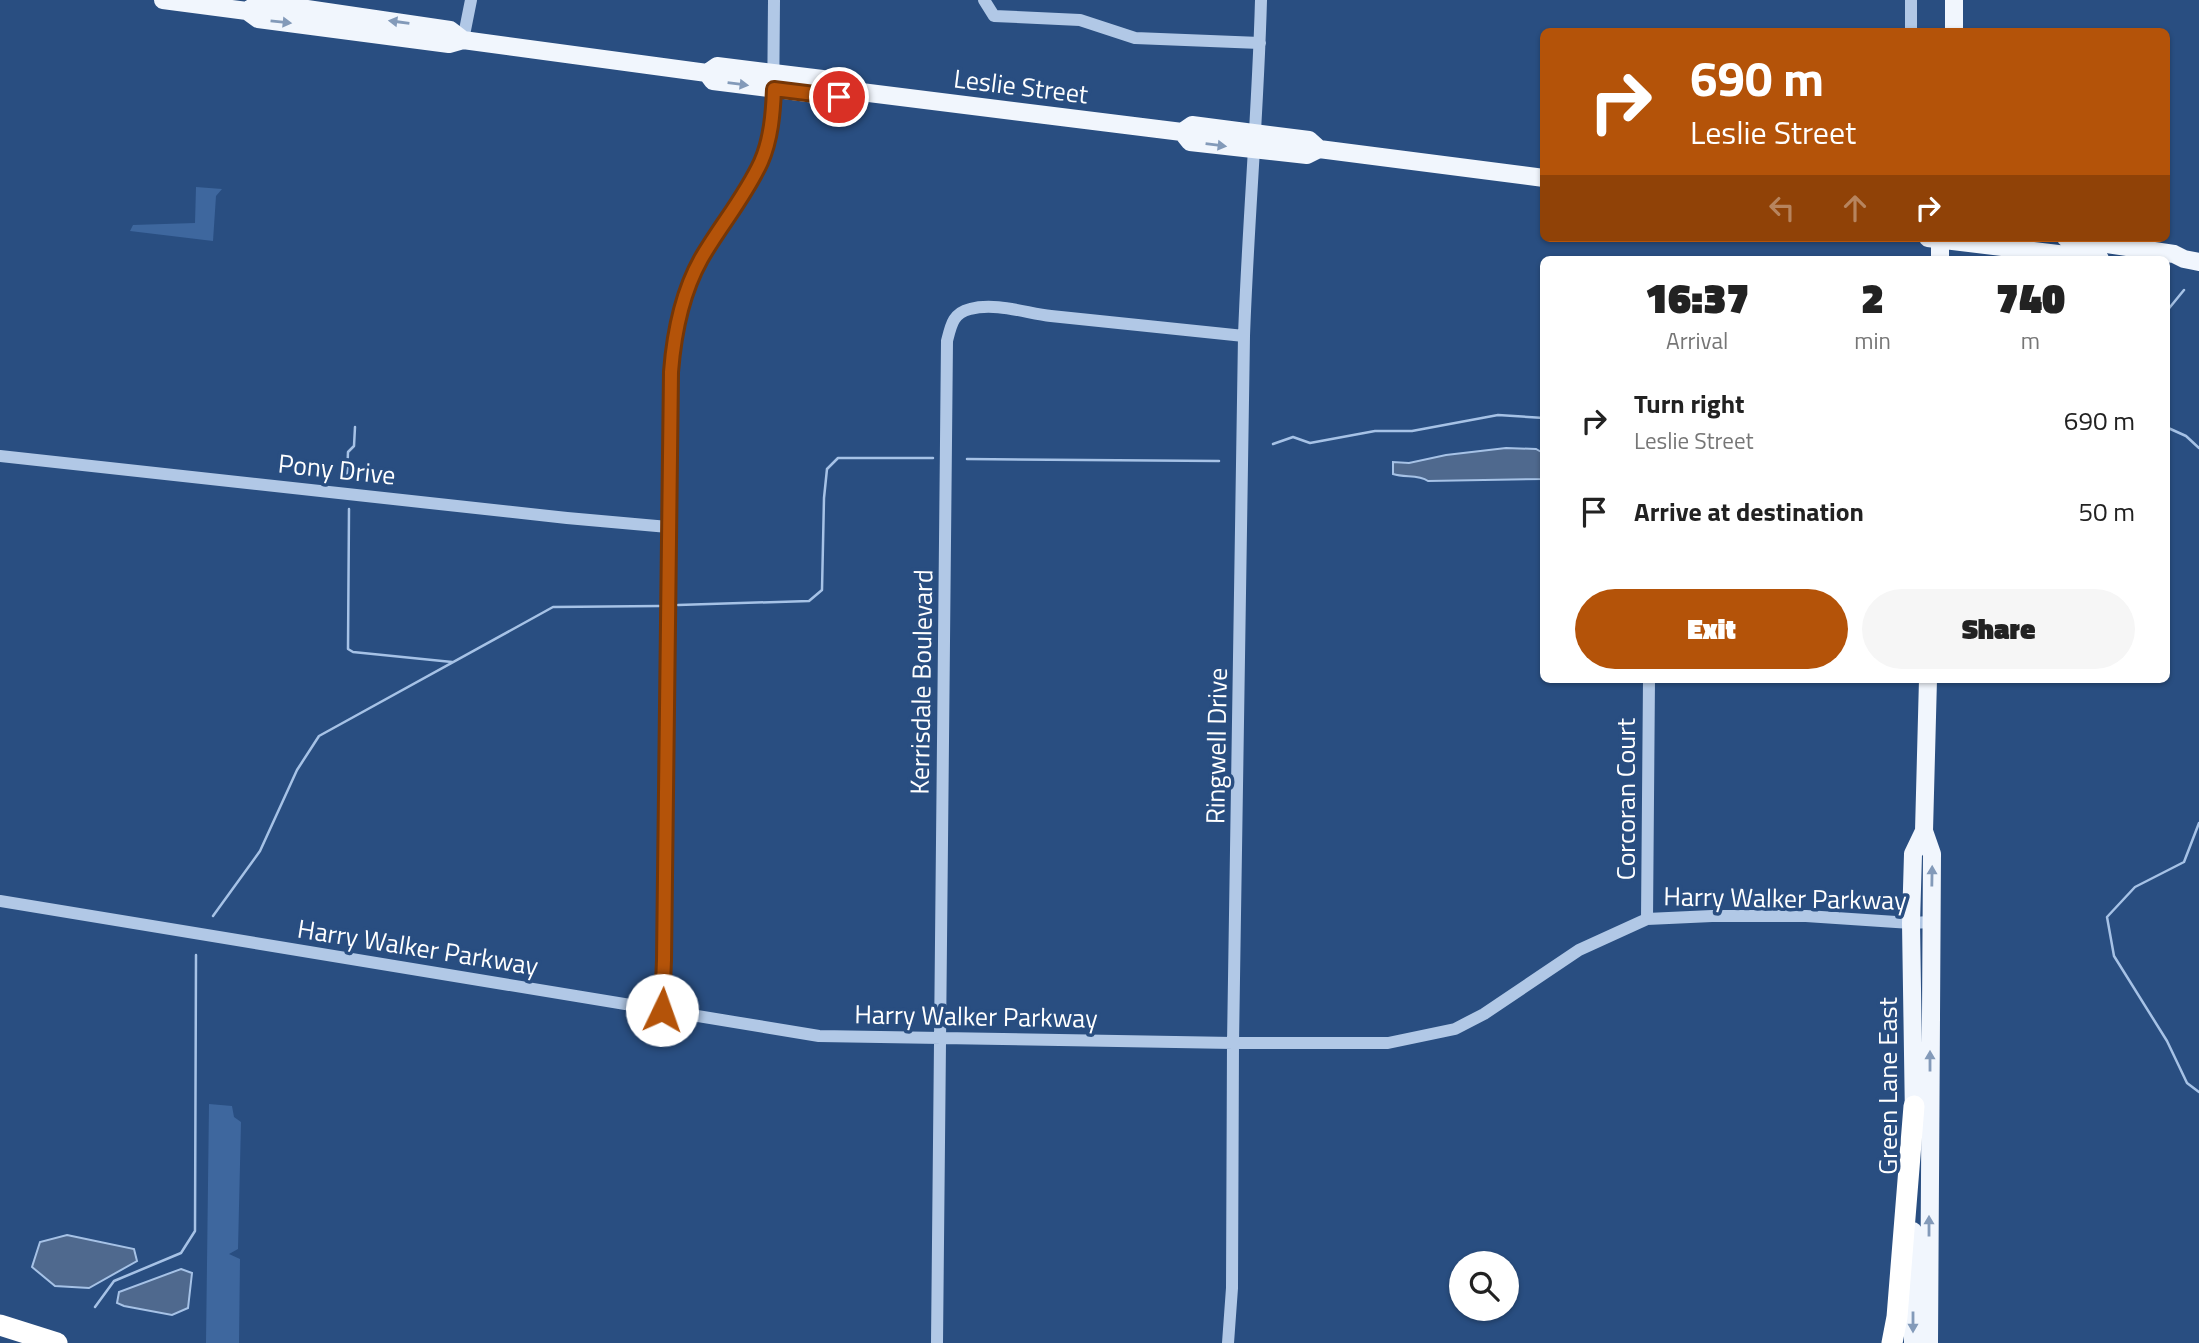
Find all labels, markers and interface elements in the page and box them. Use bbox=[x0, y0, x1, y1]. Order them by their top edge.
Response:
one-way arrow bbox=[270, 17, 292, 28]
one-way arrow bbox=[388, 17, 410, 28]
text: 690 m bbox=[1690, 40, 1824, 115]
icon: right bbox=[1575, 56, 1666, 147]
street label: Leslie Street bbox=[952, 58, 1090, 114]
pin bbox=[809, 67, 869, 127]
icon: arrive bbox=[820, 78, 858, 116]
one-way arrow bbox=[728, 79, 750, 90]
text: Leslie Street bbox=[1690, 108, 1856, 156]
one-way arrow bbox=[1205, 140, 1227, 151]
icon: left bbox=[1763, 189, 1801, 227]
icon: ahead bbox=[1836, 189, 1874, 227]
icon: right bbox=[1909, 189, 1947, 227]
text: 16:37 bbox=[1645, 265, 1749, 329]
text: 2 bbox=[1861, 265, 1884, 329]
text: 740 bbox=[1996, 265, 2065, 329]
text: Arrival bbox=[1666, 323, 1728, 358]
text: min bbox=[1854, 323, 1891, 358]
text: m bbox=[2021, 323, 2040, 358]
text: Turn right bbox=[1634, 384, 1745, 423]
text: 690 m bbox=[2064, 401, 2135, 440]
icon: right bbox=[1575, 402, 1613, 440]
text: Leslie Street bbox=[1634, 423, 1754, 458]
street label: Pony Drive bbox=[276, 443, 398, 495]
text: Arrive at destination bbox=[1634, 492, 1864, 531]
text: 50 m bbox=[2078, 492, 2135, 531]
icon: arrive bbox=[1575, 493, 1613, 531]
street label: Kerrisdale Boulevard bbox=[900, 569, 942, 795]
button: Exit bbox=[1575, 589, 1848, 669]
button: Share bbox=[1862, 589, 2135, 669]
street label: Ringwell Drive bbox=[1195, 667, 1237, 825]
street label: Corcoran Court bbox=[1606, 718, 1645, 880]
one-way arrow bbox=[1926, 865, 1937, 887]
street label: Harry Walker Parkway bbox=[1663, 876, 1907, 920]
street label: Harry Walker Parkway bbox=[295, 909, 541, 985]
position arrow bbox=[625, 973, 699, 1047]
street label: Harry Walker Parkway bbox=[854, 994, 1098, 1038]
street label: Green Lane East bbox=[1868, 997, 1907, 1175]
one-way arrow bbox=[1924, 1050, 1936, 1072]
one-way arrow bbox=[1924, 1215, 1935, 1237]
map controls bbox=[1449, 1251, 1519, 1321]
button: search bbox=[1449, 1251, 1519, 1321]
one-way arrow bbox=[1907, 1311, 1919, 1333]

